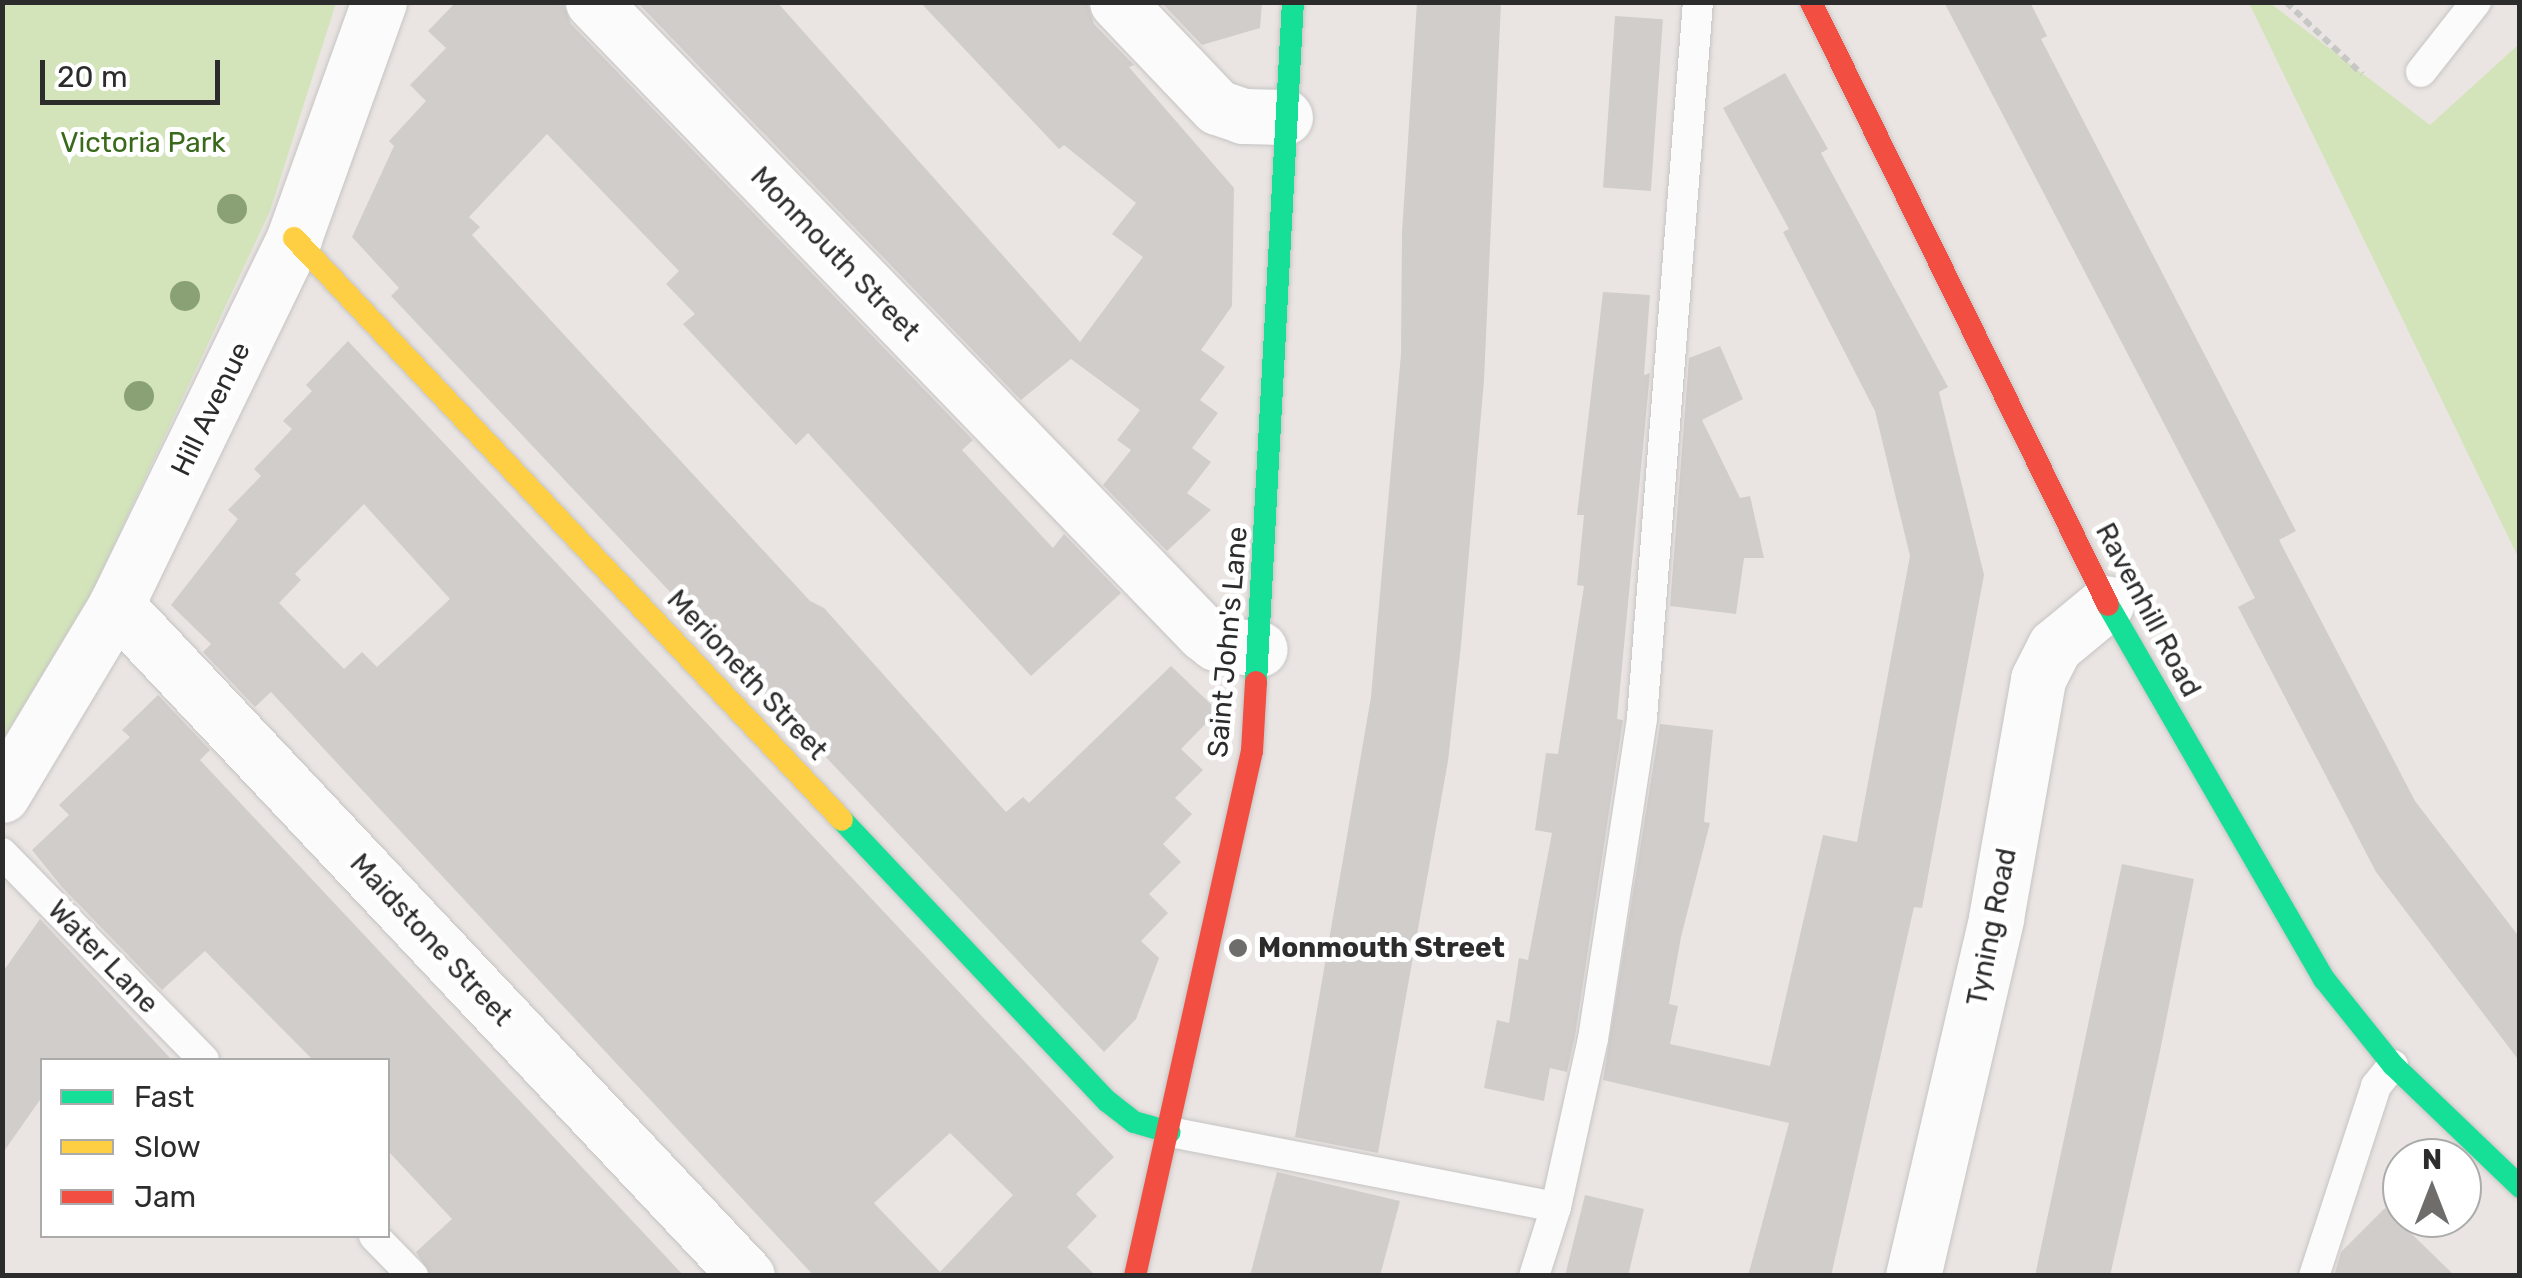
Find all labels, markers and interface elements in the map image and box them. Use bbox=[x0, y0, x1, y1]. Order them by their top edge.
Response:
scale bar bbox=[45, 40, 225, 102]
text: 20 m bbox=[57, 59, 128, 95]
park label: Victoria Park bbox=[60, 126, 226, 160]
street label: Monmouth Street bbox=[743, 160, 927, 348]
street label: Hill Avenue bbox=[164, 336, 258, 482]
street label: Ravenhill Road bbox=[2088, 517, 2208, 703]
street label: Saint John's Lane bbox=[1201, 525, 1255, 759]
street label: Merioneth Street bbox=[660, 583, 834, 767]
street label: Tyning Road bbox=[1960, 845, 2024, 1009]
street label: Maidstone Street bbox=[343, 847, 519, 1033]
street label: Water Lane bbox=[41, 893, 165, 1021]
place label: Monmouth Street bbox=[1258, 931, 1505, 965]
marker: Monmouth Street bbox=[1227, 937, 1249, 959]
legend bbox=[40, 1058, 390, 1238]
text: Fast bbox=[134, 1079, 194, 1115]
text: Slow bbox=[134, 1129, 201, 1165]
north arrow bbox=[2382, 1138, 2482, 1238]
text: N bbox=[2422, 1143, 2442, 1176]
text: Jam bbox=[134, 1179, 196, 1215]

